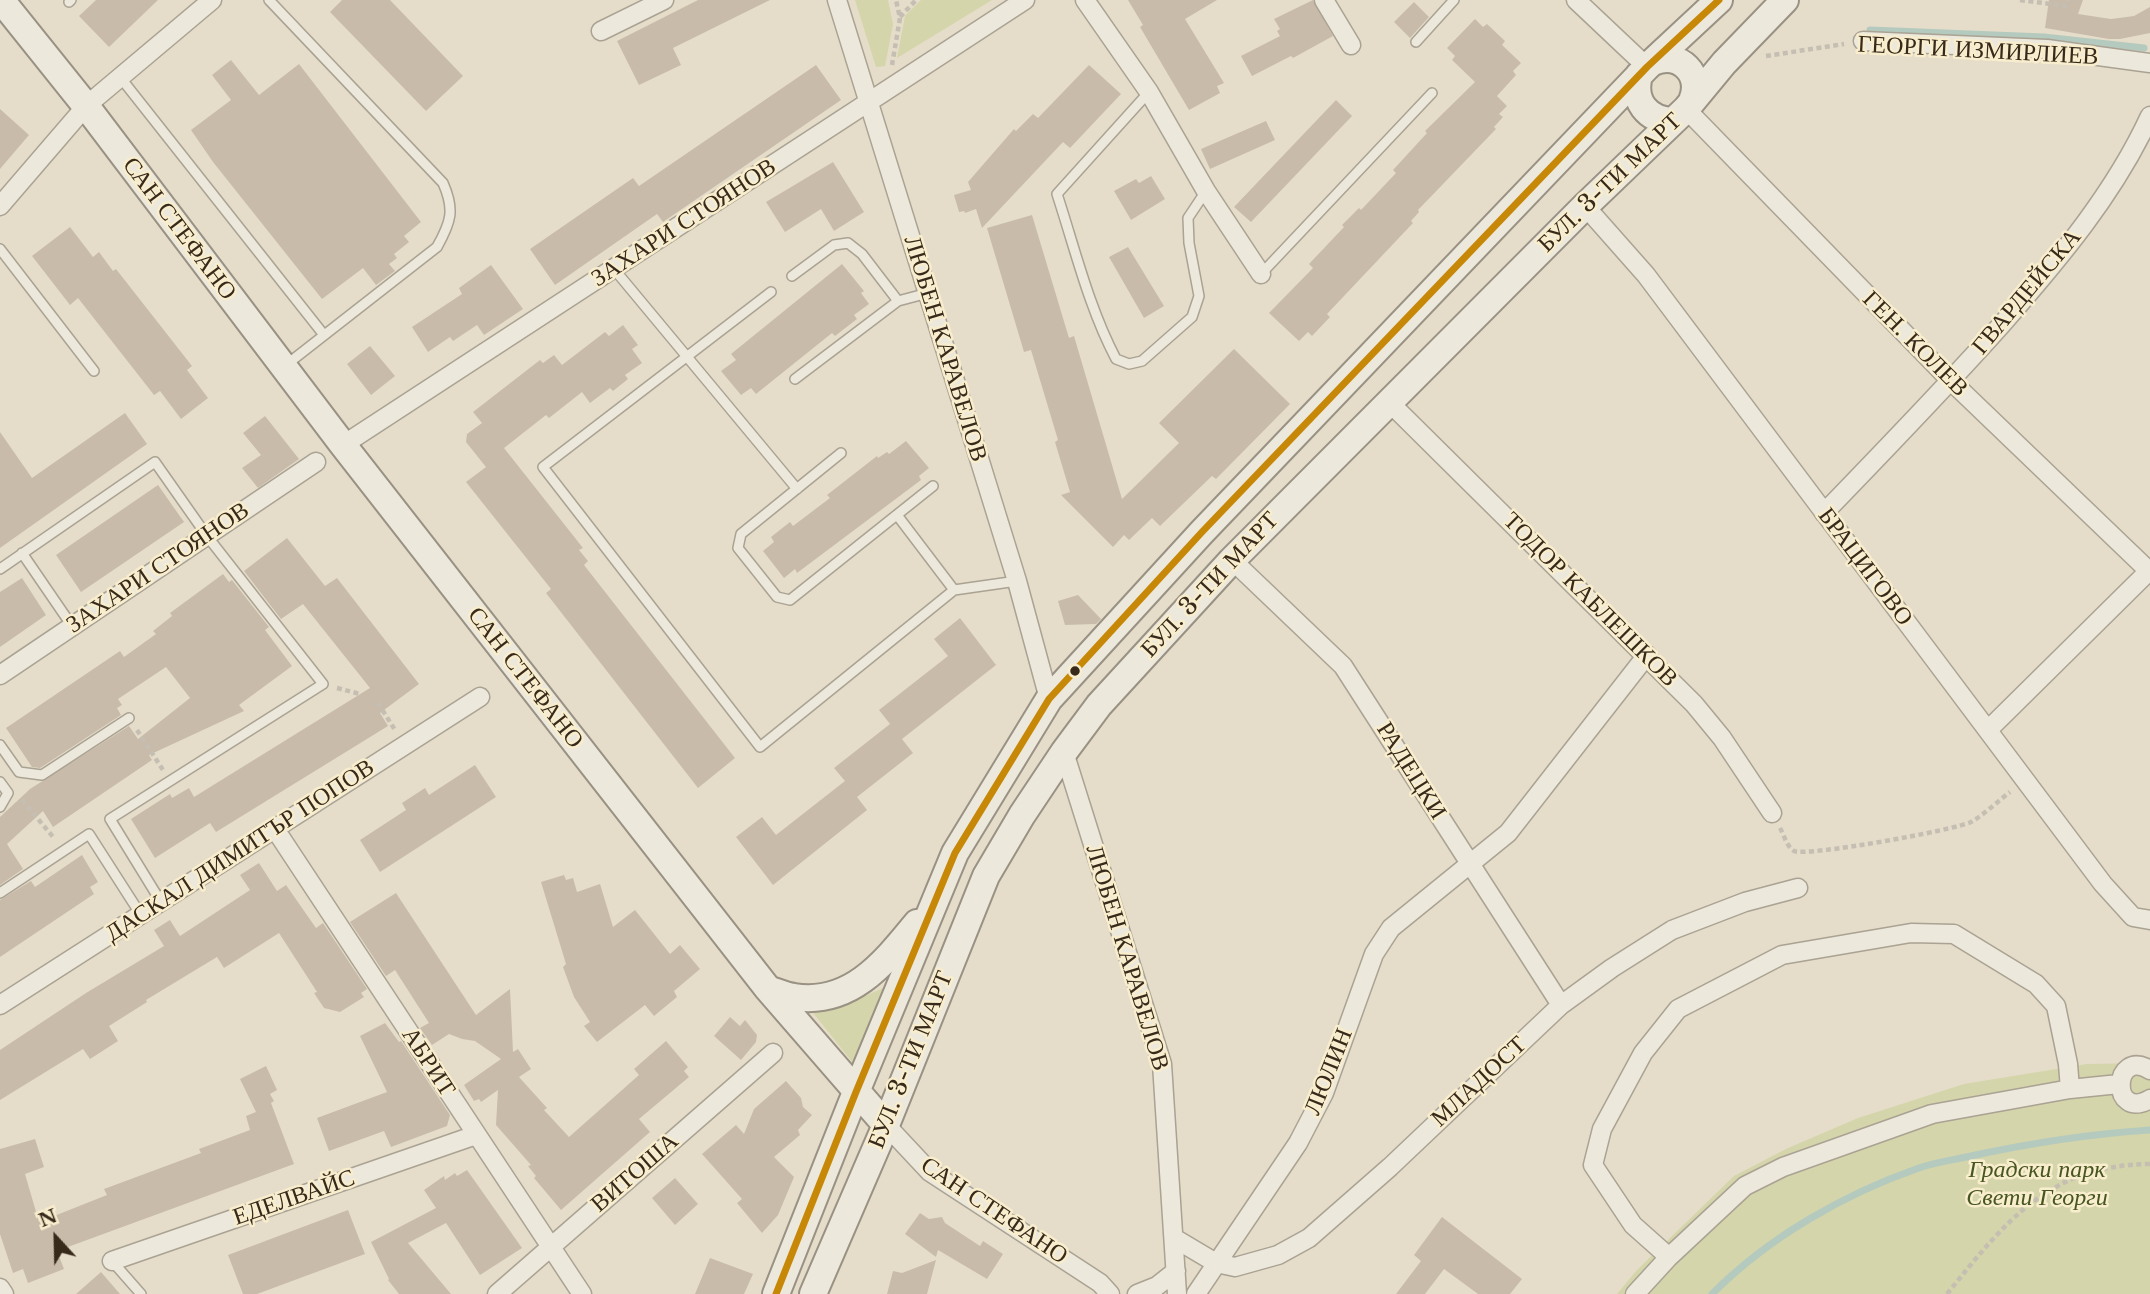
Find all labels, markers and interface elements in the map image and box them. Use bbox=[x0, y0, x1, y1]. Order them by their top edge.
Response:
street label: ГЕОРГИ ИЗМИРЛИЕВ bbox=[1857, 30, 2099, 72]
street label: БУЛ. 3-ТИ МАРТ bbox=[1532, 107, 1688, 259]
street label: САН СТЕФАНО bbox=[116, 152, 242, 306]
street label: ЗАХАРИ СТОЯНОВ bbox=[586, 153, 782, 293]
street label: ГВАРДЕЙСКА bbox=[1966, 223, 2088, 361]
street label: ЛЮБЕН КАРАВЕЛОВ bbox=[897, 233, 993, 465]
street label: ГЕН. КОЛЕВ bbox=[1856, 285, 1974, 403]
street label: ЗАХАРИ СТОЯНОВ bbox=[61, 496, 255, 640]
street label: БРАЦИГОВО bbox=[1811, 502, 1919, 632]
street label: БУЛ. 3-ТИ МАРТ bbox=[1135, 506, 1285, 664]
street label: ТОДОР КАБЛЕШКОВ bbox=[1497, 507, 1683, 693]
street label: САН СТЕФАНО bbox=[461, 602, 589, 754]
unlabelled marker bbox=[1068, 664, 1082, 678]
street label: РАДЕЦКИ bbox=[1370, 717, 1452, 825]
street label: ДАСКАЛ ДИМИТЪР ПОПОВ bbox=[100, 753, 380, 949]
street label: ЛЮБЕН КАРАВЕЛОВ bbox=[1079, 842, 1175, 1074]
street label: БУЛ. 3-ТИ МАРТ bbox=[862, 967, 960, 1153]
street label: АБРИТ bbox=[395, 1022, 461, 1102]
street label: ЛЮЛИН bbox=[1299, 1025, 1359, 1119]
street label: МЛАДОСТ bbox=[1425, 1031, 1533, 1133]
street label: ВИТОША bbox=[585, 1127, 685, 1219]
street label: САН СТЕФАНО bbox=[915, 1151, 1073, 1271]
park label: Градски парк Свети Георги bbox=[1966, 1156, 2108, 1212]
street label: ЕДЕЛВАЙС bbox=[229, 1164, 359, 1232]
north arrow bbox=[21, 1203, 91, 1273]
text: N bbox=[35, 1204, 61, 1232]

